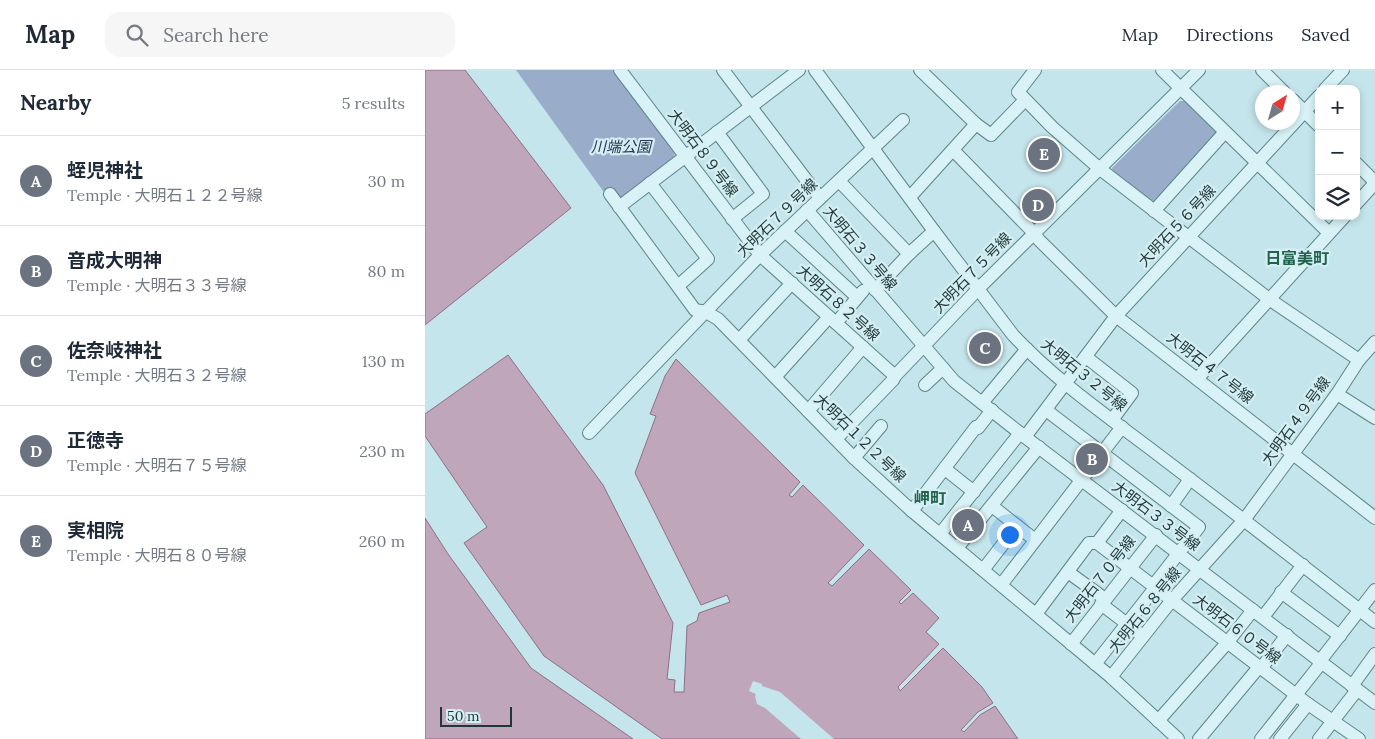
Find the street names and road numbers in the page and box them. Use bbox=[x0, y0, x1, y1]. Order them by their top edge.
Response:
street label: 大明石８９号線 bbox=[664, 105, 743, 200]
street label: 大明石７９号線 bbox=[732, 174, 821, 261]
street label: 大明石５６号線 bbox=[1134, 181, 1219, 271]
street label: 大明石３３号線 bbox=[819, 201, 901, 294]
street label: 大明石７５号線 bbox=[928, 228, 1015, 317]
street label: 大明石８２号線 bbox=[793, 260, 884, 345]
street label: 大明石４７号線 bbox=[1163, 328, 1258, 407]
street label: 大明石３２号線 bbox=[1038, 334, 1131, 415]
street label: 大明石４９号線 bbox=[1257, 373, 1334, 469]
street label: 大明石１２２号線 bbox=[811, 389, 910, 486]
street label: 大明石３３号線 bbox=[1109, 476, 1204, 555]
street label: 大明石７０号線 bbox=[1060, 531, 1139, 626]
street label: 大明石６８号線 bbox=[1104, 563, 1185, 656]
street label: 大明石６０号線 bbox=[1190, 589, 1285, 668]

